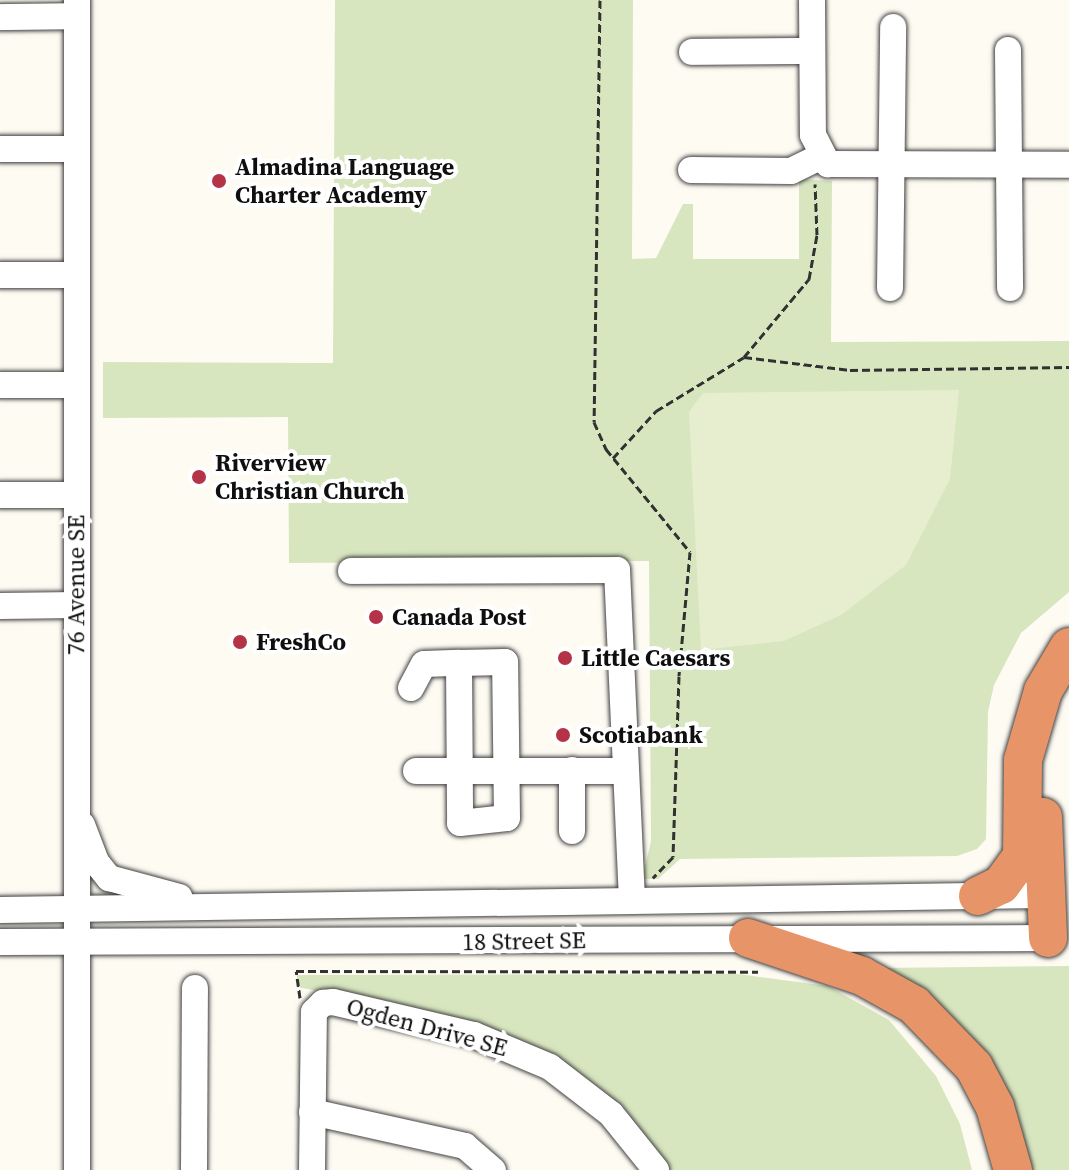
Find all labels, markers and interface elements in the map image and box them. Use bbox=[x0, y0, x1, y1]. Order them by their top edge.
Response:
place label: Almadina Language Charter Academy bbox=[235, 153, 454, 209]
marker: Almadina Language Charter Academy bbox=[210, 172, 228, 190]
place label: Riverview Christian Church bbox=[215, 449, 405, 505]
marker: Riverview Christian Church bbox=[190, 468, 208, 486]
street label: 76 Avenue SE bbox=[62, 515, 90, 655]
place label: Canada Post bbox=[392, 603, 526, 631]
marker: Canada Post bbox=[367, 608, 385, 626]
place label: FreshCo bbox=[256, 628, 346, 656]
marker: FreshCo bbox=[231, 633, 249, 651]
place label: Little Caesars bbox=[581, 644, 730, 672]
marker: Little Caesars bbox=[556, 649, 574, 667]
place label: Scotiabank bbox=[579, 721, 703, 749]
marker: Scotiabank bbox=[554, 726, 572, 744]
street label: 18 Street SE bbox=[462, 926, 586, 956]
street label: Ogden Drive SE bbox=[344, 992, 510, 1062]

